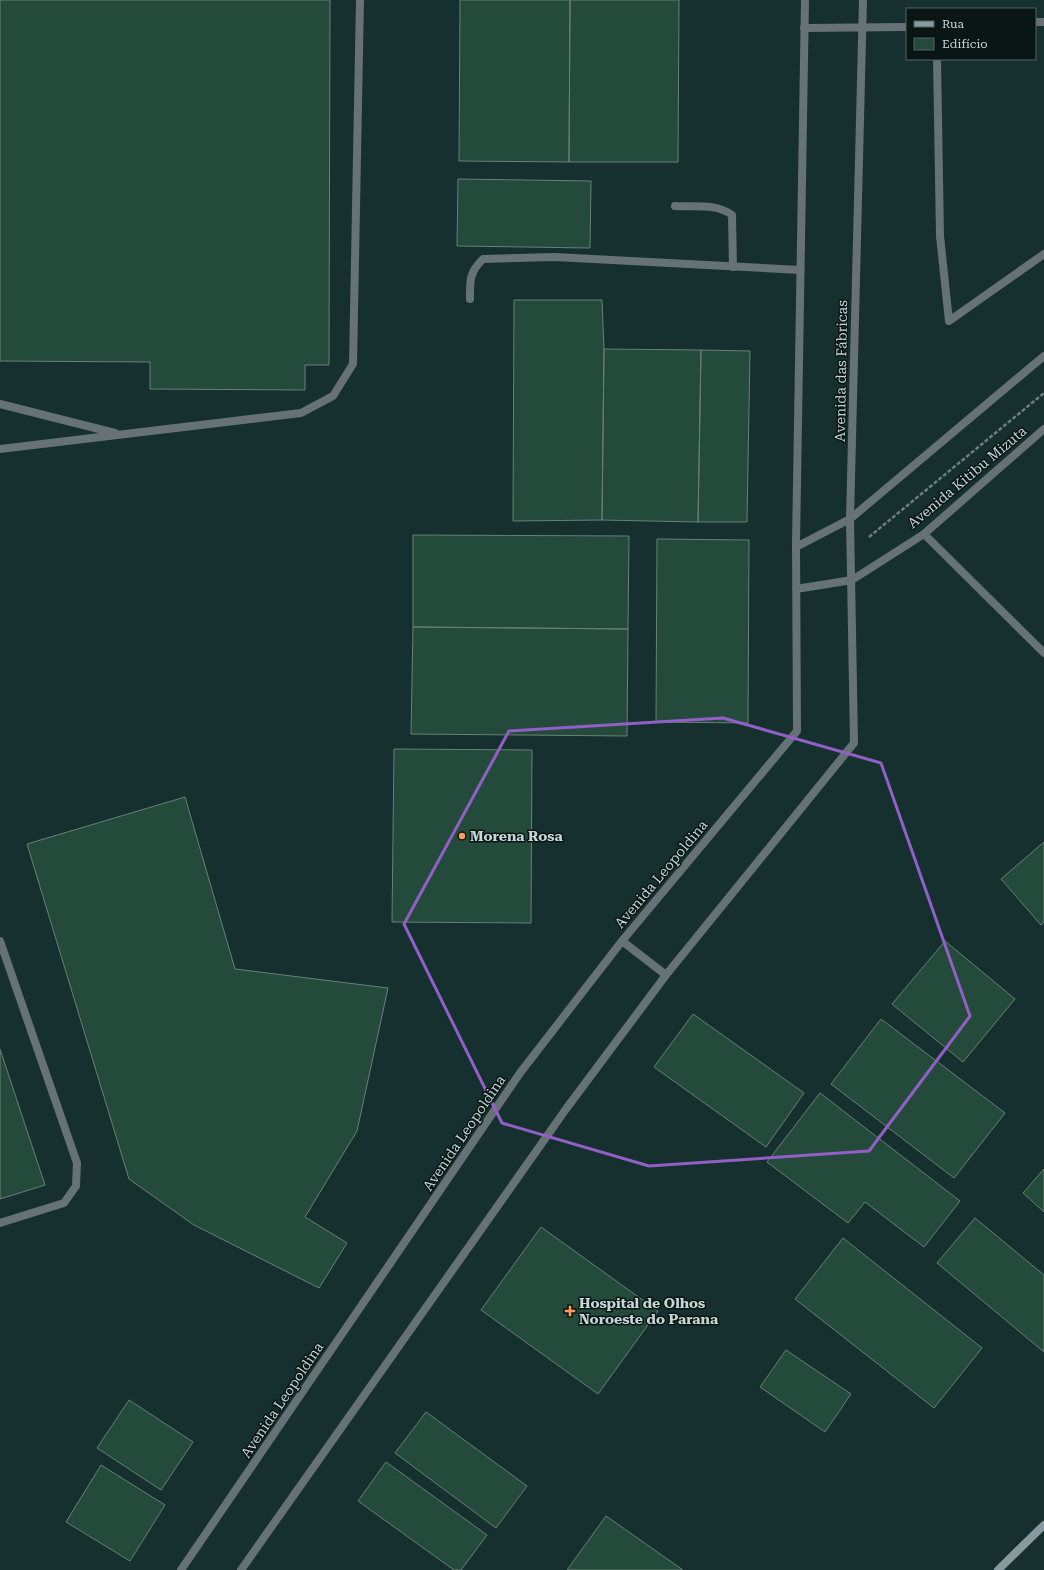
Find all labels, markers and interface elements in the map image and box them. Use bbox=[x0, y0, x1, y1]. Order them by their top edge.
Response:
legend bbox=[906, 8, 1036, 60]
text: Rua bbox=[942, 17, 965, 31]
text: Edifício bbox=[942, 37, 988, 51]
street label: Avenida das Fábricas bbox=[832, 300, 850, 442]
street label: Avenida Kitibu Mizuta bbox=[904, 422, 1030, 531]
street label: Avenida Leopoldina bbox=[611, 817, 711, 931]
place label: Morena Rosa bbox=[470, 828, 563, 844]
marker: Morena Rosa bbox=[457, 831, 467, 841]
street label: Avenida Leopoldina bbox=[419, 1072, 509, 1194]
place label: Hospital de Olhos Noroeste do Parana bbox=[579, 1295, 719, 1327]
marker: Hospital de Olhos Noroeste do Parana bbox=[564, 1305, 576, 1317]
street label: Avenida Leopoldina bbox=[237, 1339, 327, 1461]

